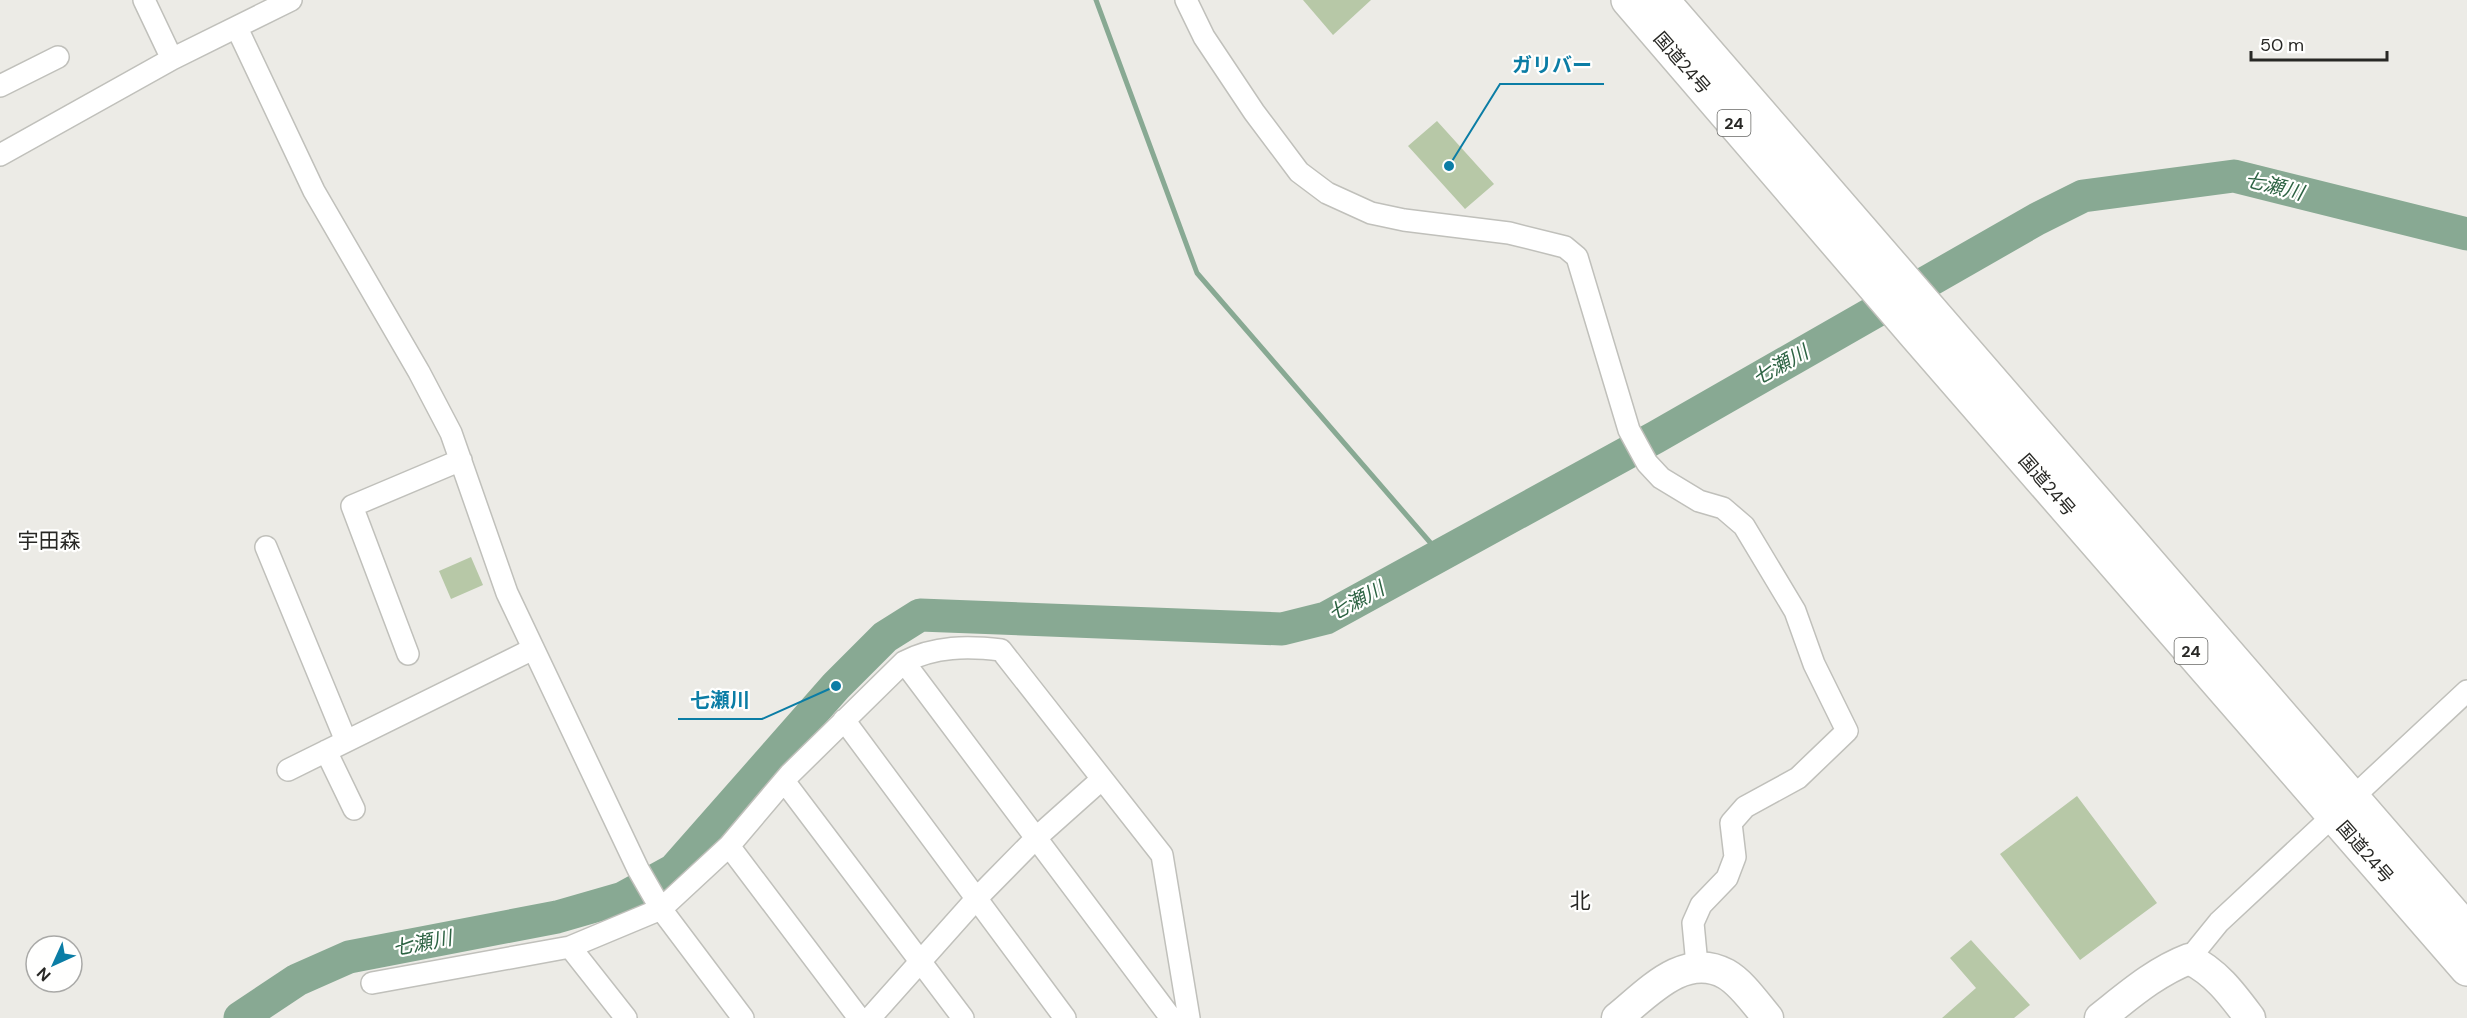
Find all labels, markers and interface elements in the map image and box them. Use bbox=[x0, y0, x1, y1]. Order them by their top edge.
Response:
scale bar bbox=[2251, 24, 2388, 62]
street label: 国道24号 bbox=[1648, 27, 1716, 99]
text: 50 m bbox=[2260, 33, 2304, 57]
callout: ガリバー bbox=[1500, 46, 1604, 84]
text: ガリバー bbox=[1512, 52, 1592, 78]
road number: 24 bbox=[1718, 110, 1750, 136]
water label: 七瀬川 bbox=[2242, 166, 2308, 206]
water label: 七瀬川 bbox=[1747, 338, 1814, 391]
street label: 国道24号 bbox=[2013, 449, 2081, 521]
district label: 宇田森 bbox=[18, 527, 81, 555]
water label: 七瀬川 bbox=[1323, 574, 1390, 627]
road number: 24 bbox=[2174, 638, 2208, 664]
callout: 七瀬川 bbox=[678, 681, 762, 719]
text: 七瀬川 bbox=[690, 687, 750, 713]
street label: 国道24号 bbox=[2331, 816, 2399, 888]
district label: 北 bbox=[1570, 887, 1591, 915]
water label: 七瀬川 bbox=[390, 924, 456, 961]
north arrow bbox=[24, 934, 84, 994]
text: N bbox=[32, 963, 55, 986]

